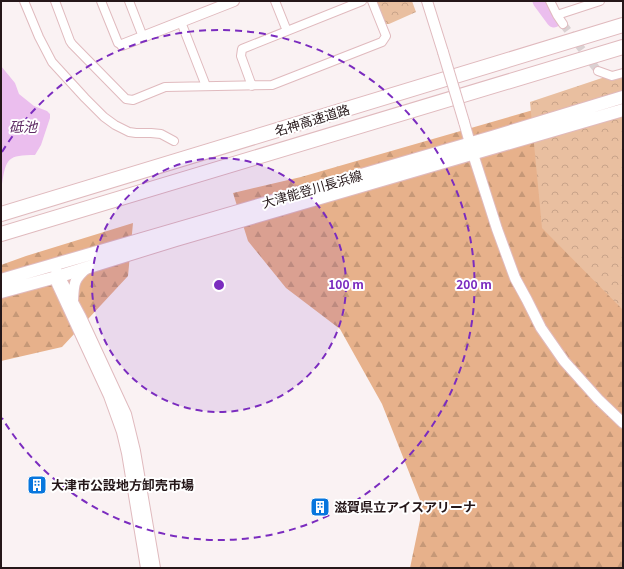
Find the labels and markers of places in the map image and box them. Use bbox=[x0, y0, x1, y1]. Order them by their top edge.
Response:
centre of rings bbox=[212, 278, 226, 292]
building icon: 大津市公設地方卸売市場 bbox=[26, 474, 48, 496]
place label: 大津市公設地方卸売市場 bbox=[51, 475, 194, 494]
building icon: 滋賀県立アイスアリーナ bbox=[309, 496, 331, 518]
place label: 滋賀県立アイスアリーナ bbox=[334, 497, 476, 516]

